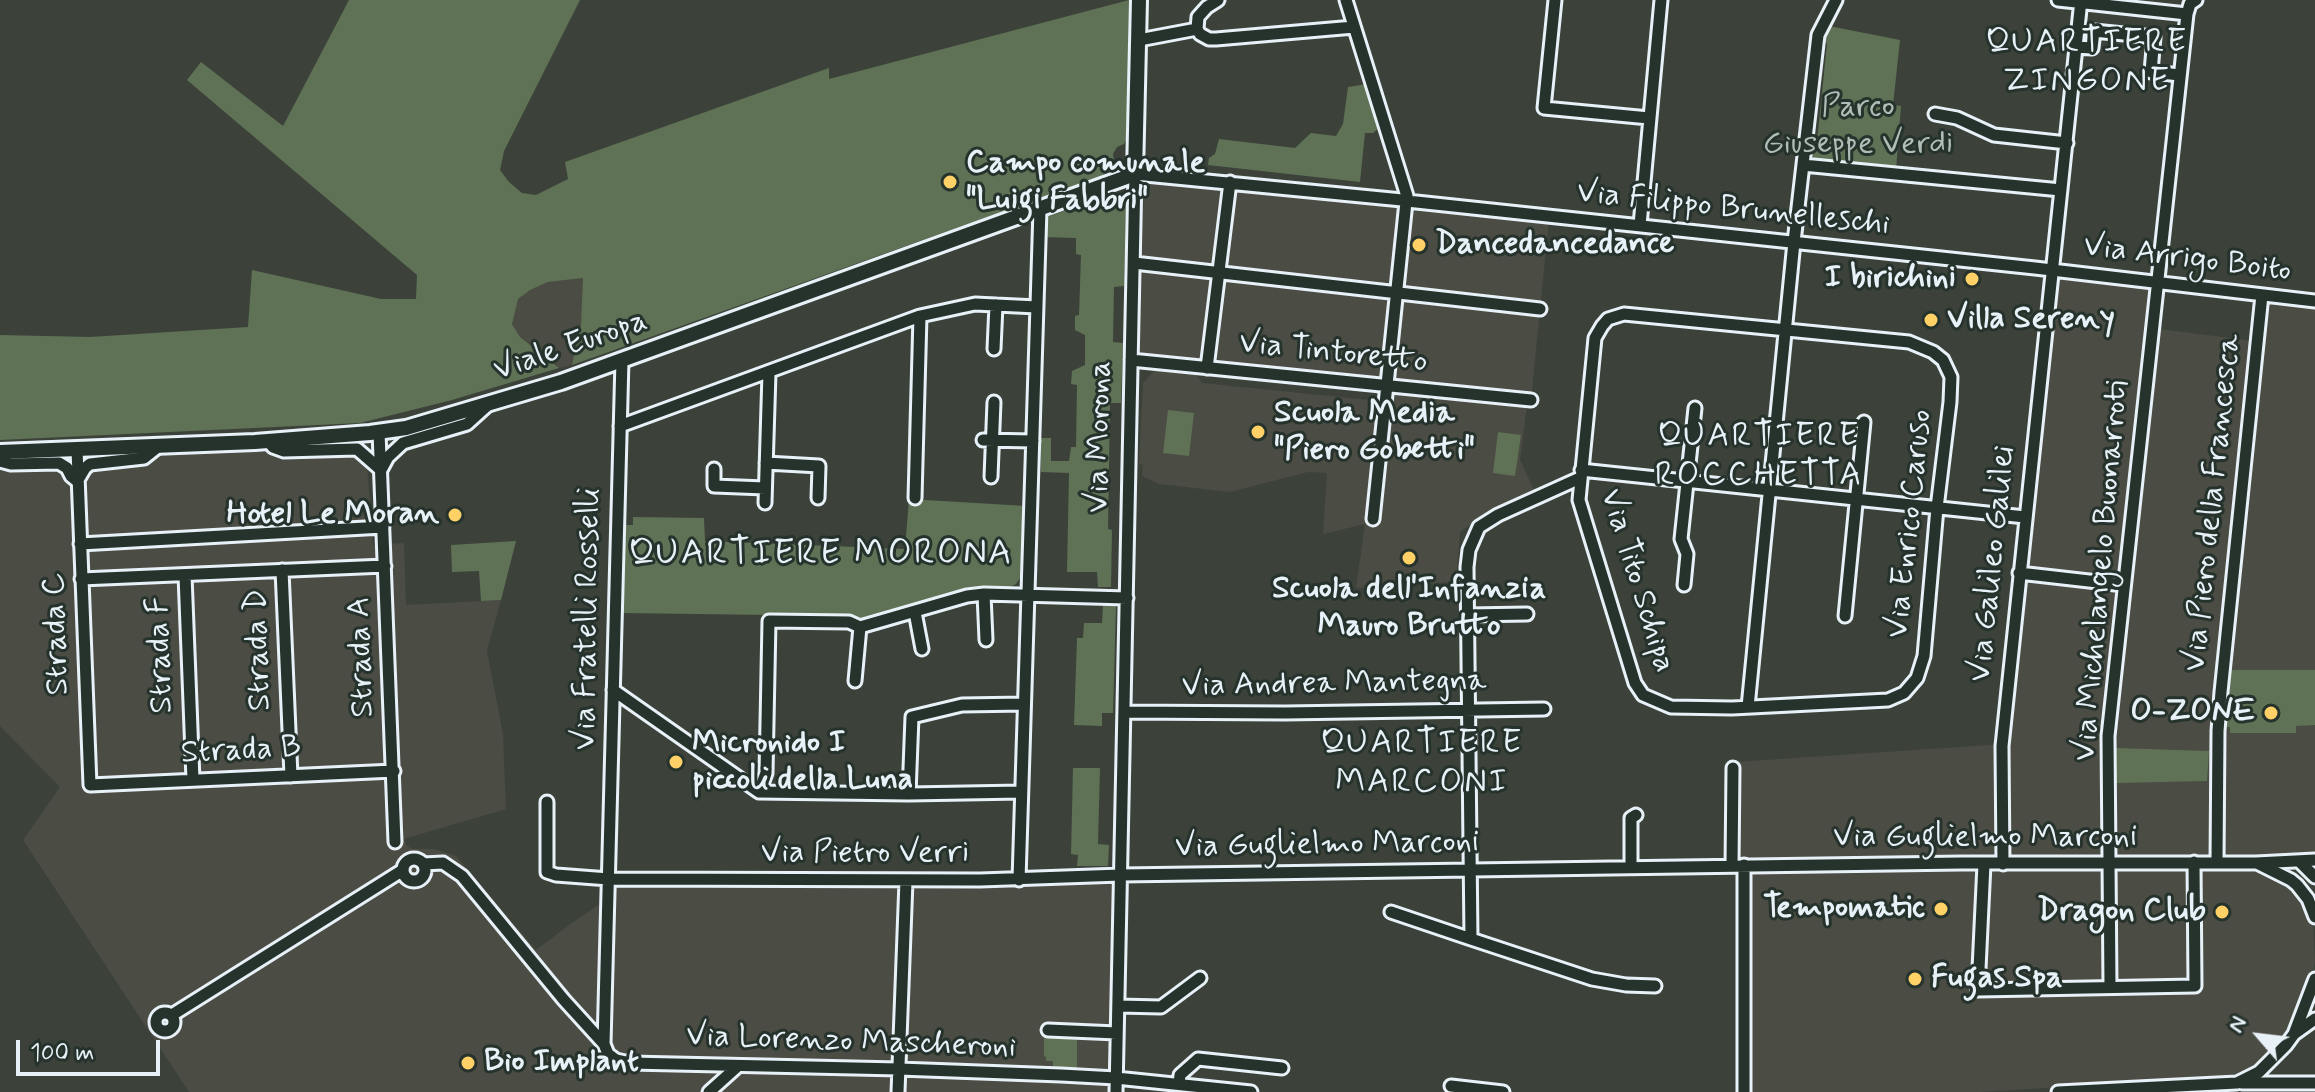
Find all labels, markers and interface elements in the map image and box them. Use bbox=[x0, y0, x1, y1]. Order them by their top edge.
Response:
district label: QUARTIERE ZINGONE bbox=[1987, 24, 2187, 104]
park label: Parco Giuseppe Verdi bbox=[1763, 89, 1953, 164]
place label: Campo comunale "Luigi Fabbri" bbox=[966, 145, 1205, 220]
marker: Campo comunale "Luigi Fabbri" bbox=[941, 173, 959, 191]
street label: Via Filippo Brunelleschi bbox=[1575, 174, 1891, 246]
place label: Dancedancedance bbox=[1435, 226, 1674, 264]
street label: Via Arrigo Boito bbox=[2081, 228, 2293, 292]
marker: Dancedancedance bbox=[1410, 236, 1428, 254]
place label: I birichini bbox=[1825, 260, 1956, 298]
marker: I birichini bbox=[1963, 270, 1981, 288]
place label: Villa Sereny bbox=[1947, 301, 2115, 339]
street label: Viale Europa bbox=[489, 303, 653, 391]
marker: Villa Sereny bbox=[1922, 311, 1940, 329]
street label: Via Tintoretto bbox=[1237, 325, 1429, 383]
street label: Via Piero della Francesca bbox=[2177, 332, 2251, 674]
street label: Via Morona bbox=[1080, 361, 1122, 513]
street label: Via Michelangelo Buonarroti bbox=[2067, 379, 2139, 763]
place label: Scuola Media "Piero Gobetti" bbox=[1274, 395, 1475, 470]
street label: Via Enrico Caruso bbox=[1880, 408, 1942, 640]
district label: QUARTIERE ROCCHETTA bbox=[1653, 418, 1865, 498]
marker: Scuola Media "Piero Gobetti" bbox=[1249, 423, 1267, 441]
street label: Via Galileo Galilei bbox=[1962, 444, 2026, 684]
street label: Via Tito Schipa bbox=[1590, 485, 1682, 677]
street label: Via Fratelli Rosselli bbox=[568, 487, 610, 751]
place label: Hotel Le Moran bbox=[227, 496, 439, 534]
marker: Hotel Le Moran bbox=[446, 506, 464, 524]
district label: QUARTIERE MORONA bbox=[631, 533, 1011, 577]
marker: Scuola dell'Infanzia Mauro Brutto bbox=[1400, 549, 1418, 567]
place label: Scuola dell'Infanzia Mauro Brutto bbox=[1272, 571, 1546, 646]
street label: Strada C bbox=[37, 572, 79, 696]
street label: Strada D bbox=[239, 588, 281, 712]
street label: Strada F bbox=[141, 596, 183, 714]
street label: Strada A bbox=[342, 596, 384, 718]
street label: Via Andrea Mantegna bbox=[1181, 663, 1487, 707]
place label: O-ZONE bbox=[2130, 694, 2255, 732]
marker: O-ZONE bbox=[2262, 704, 2280, 722]
place label: Micronido I piccoli della Luna bbox=[692, 725, 913, 800]
district label: QUARTIERE MARCONI bbox=[1322, 725, 1522, 804]
street label: Strada B bbox=[180, 730, 302, 774]
marker: Micronido I piccoli della Luna bbox=[667, 753, 685, 771]
street label: Via Guglielmo Marconi bbox=[1833, 819, 2137, 857]
street label: Via Guglielmo Marconi bbox=[1175, 824, 1479, 868]
street label: Via Pietro Verri bbox=[761, 835, 969, 873]
place label: Tempomatic bbox=[1763, 890, 1925, 928]
place label: Dragon Club bbox=[2037, 893, 2206, 931]
marker: Tempomatic bbox=[1932, 900, 1950, 918]
marker: Dragon Club bbox=[2213, 903, 2231, 921]
place label: Fugas Spa bbox=[1931, 960, 2062, 998]
marker: Fugas Spa bbox=[1906, 970, 1924, 988]
north arrow bbox=[2219, 996, 2299, 1076]
text: N bbox=[2222, 1012, 2254, 1038]
street label: Via Lorenzo Mascheroni bbox=[685, 1018, 1017, 1068]
scale bar bbox=[20, 1024, 164, 1074]
text: 100 m bbox=[30, 1038, 94, 1069]
place label: Bio Implant bbox=[484, 1044, 639, 1082]
marker: Bio Implant bbox=[459, 1054, 477, 1072]

